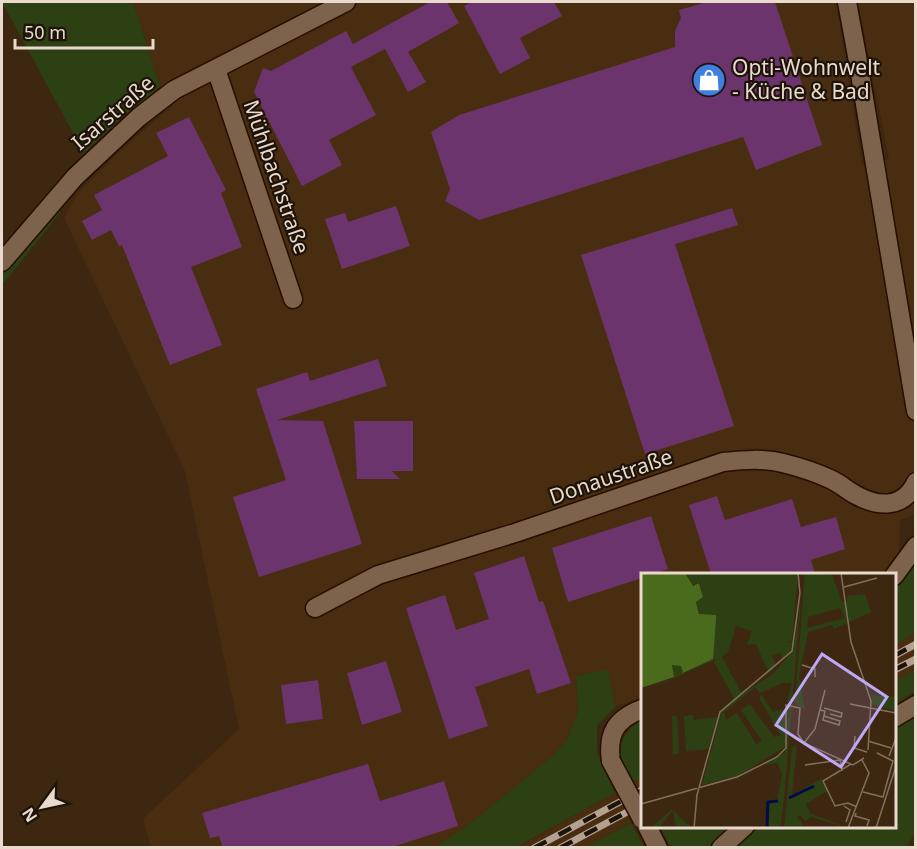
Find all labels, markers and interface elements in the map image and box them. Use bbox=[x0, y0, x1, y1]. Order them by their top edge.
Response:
scale bar bbox=[15, 12, 153, 50]
text: 50 m bbox=[24, 20, 66, 44]
place label: Opti-Wohnwelt - Küche & Bad bbox=[732, 53, 881, 105]
shop icon: Opti-Wohnwelt - Küche & Bad bbox=[691, 62, 727, 98]
street label: Isarstraße bbox=[65, 69, 159, 156]
street label: Mühlbachstraße bbox=[238, 96, 316, 257]
street label: Donaustraße bbox=[545, 442, 676, 510]
inset map bbox=[641, 573, 896, 828]
north arrow bbox=[12, 777, 72, 837]
text: N bbox=[17, 804, 42, 827]

